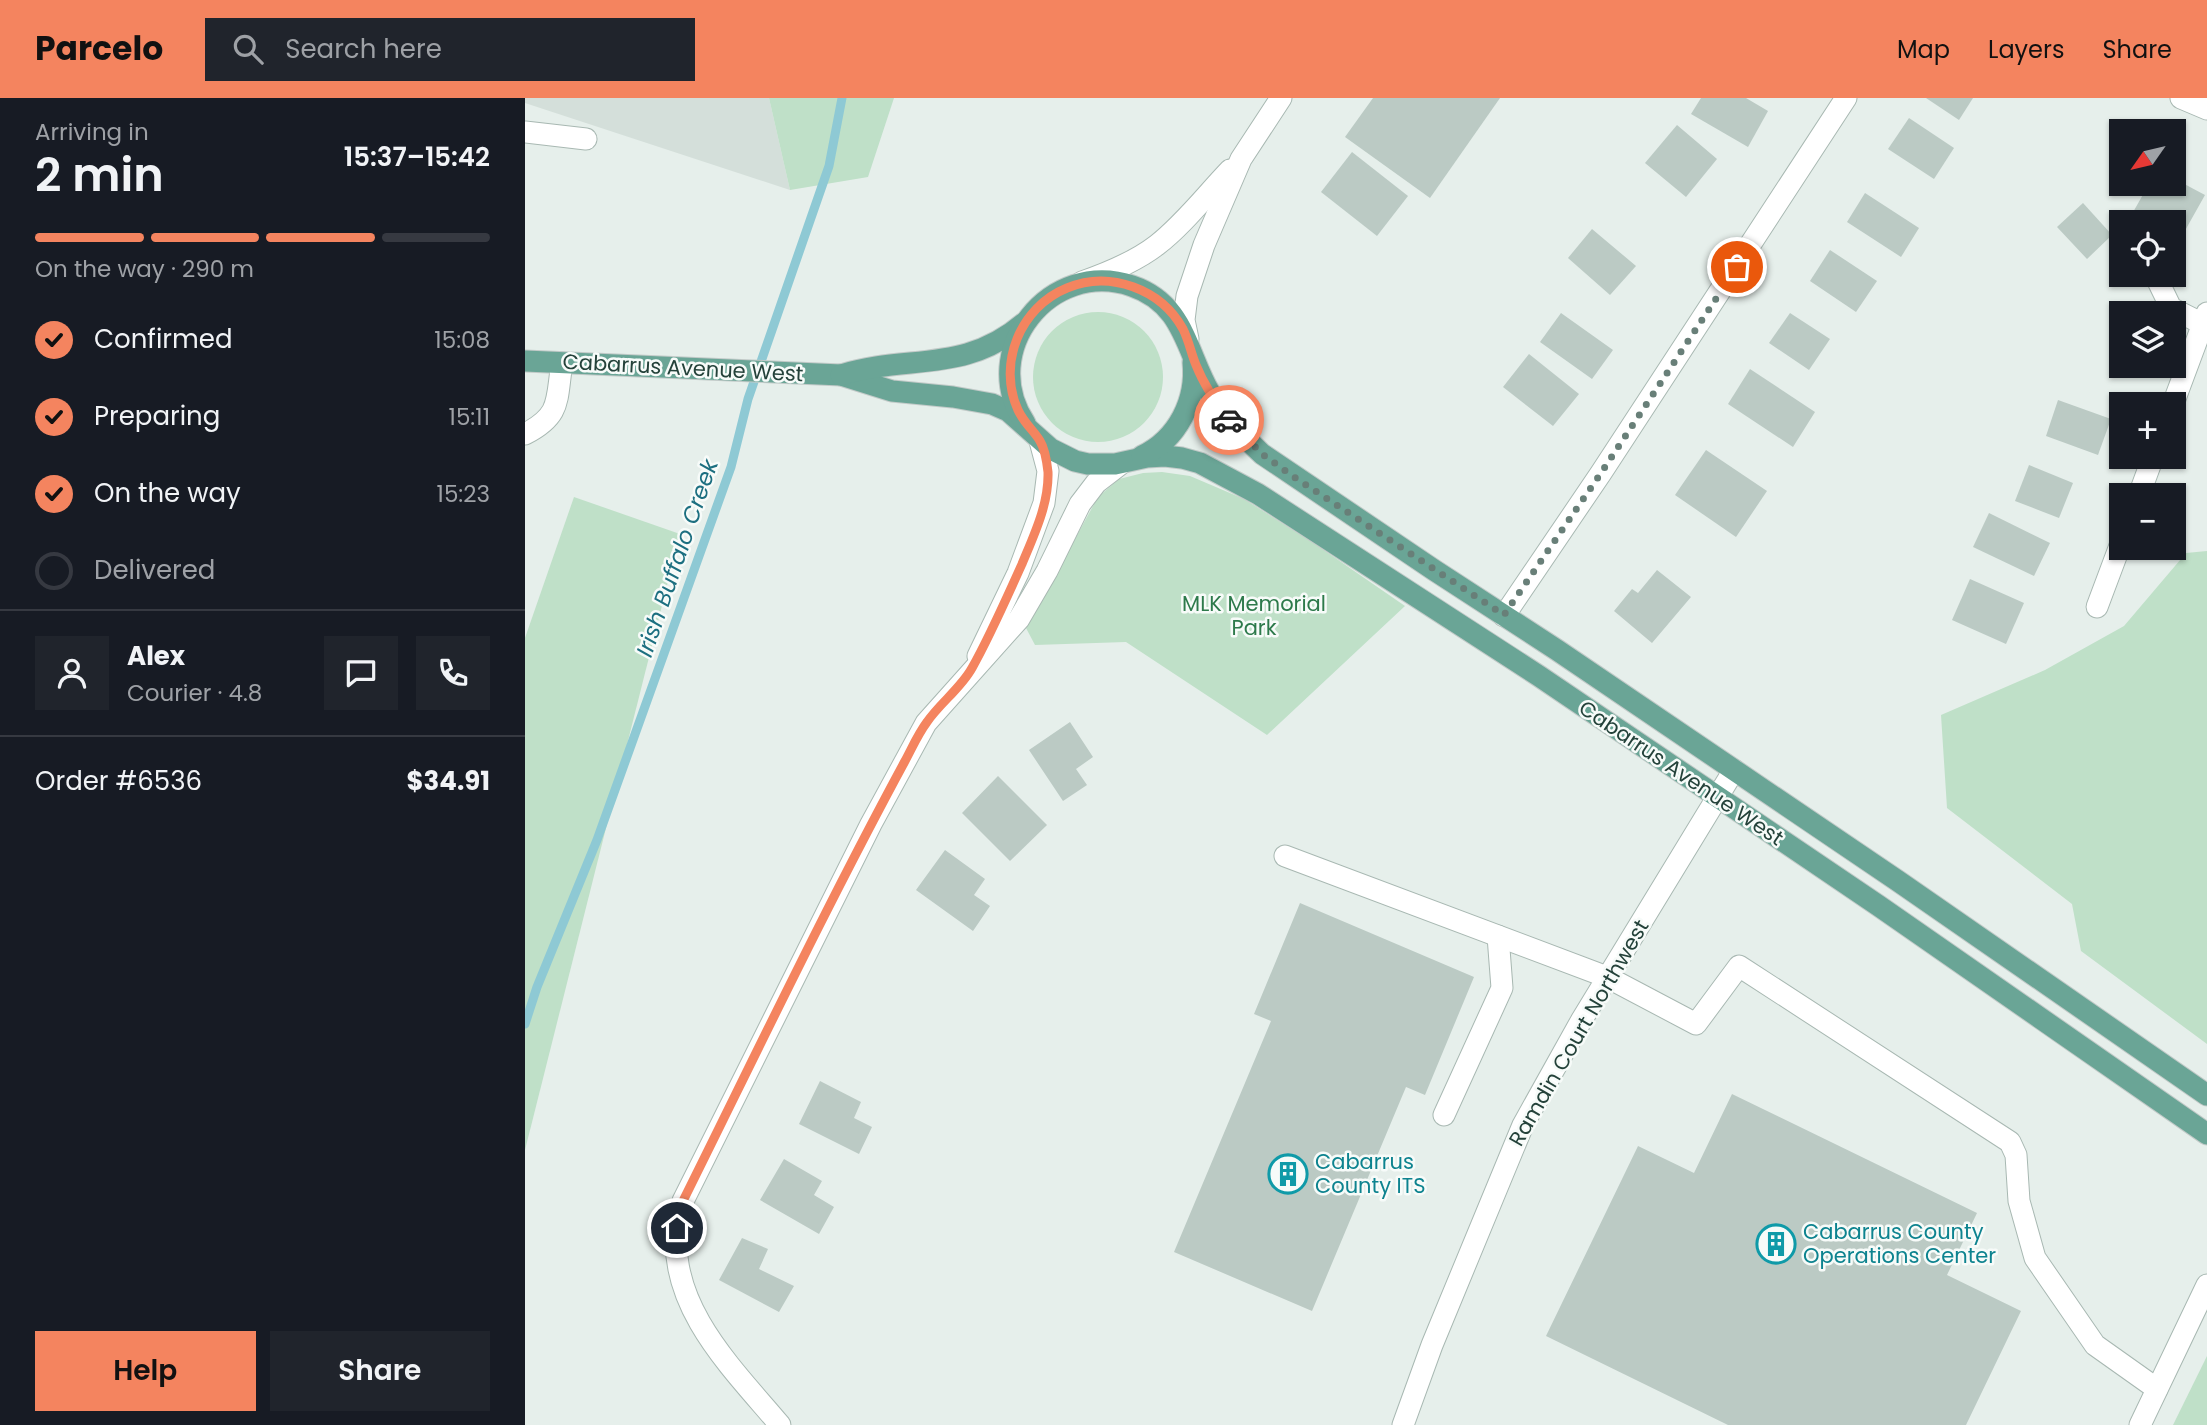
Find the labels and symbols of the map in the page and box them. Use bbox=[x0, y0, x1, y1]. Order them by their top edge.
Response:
north arrow bbox=[2109, 119, 2186, 196]
pin bbox=[1707, 237, 1767, 297]
street label: Cabarrus Avenue West bbox=[562, 347, 804, 388]
courier bbox=[1194, 385, 1264, 455]
water label: Irish Buffalo Creek bbox=[628, 454, 726, 661]
park label: MLK Memorial Park bbox=[1182, 589, 1326, 642]
street label: Cabarrus Avenue West bbox=[1573, 693, 1789, 852]
street label: Ramdin Court Northwest bbox=[1502, 914, 1655, 1151]
place label: Cabarrus County ITS bbox=[1315, 1147, 1425, 1200]
building icon: Cabarrus County ITS bbox=[1267, 1153, 1309, 1195]
pin bbox=[647, 1198, 707, 1258]
place label: Cabarrus County Operations Center bbox=[1803, 1217, 1996, 1270]
building icon: Cabarrus County Operations Center bbox=[1755, 1223, 1797, 1265]

